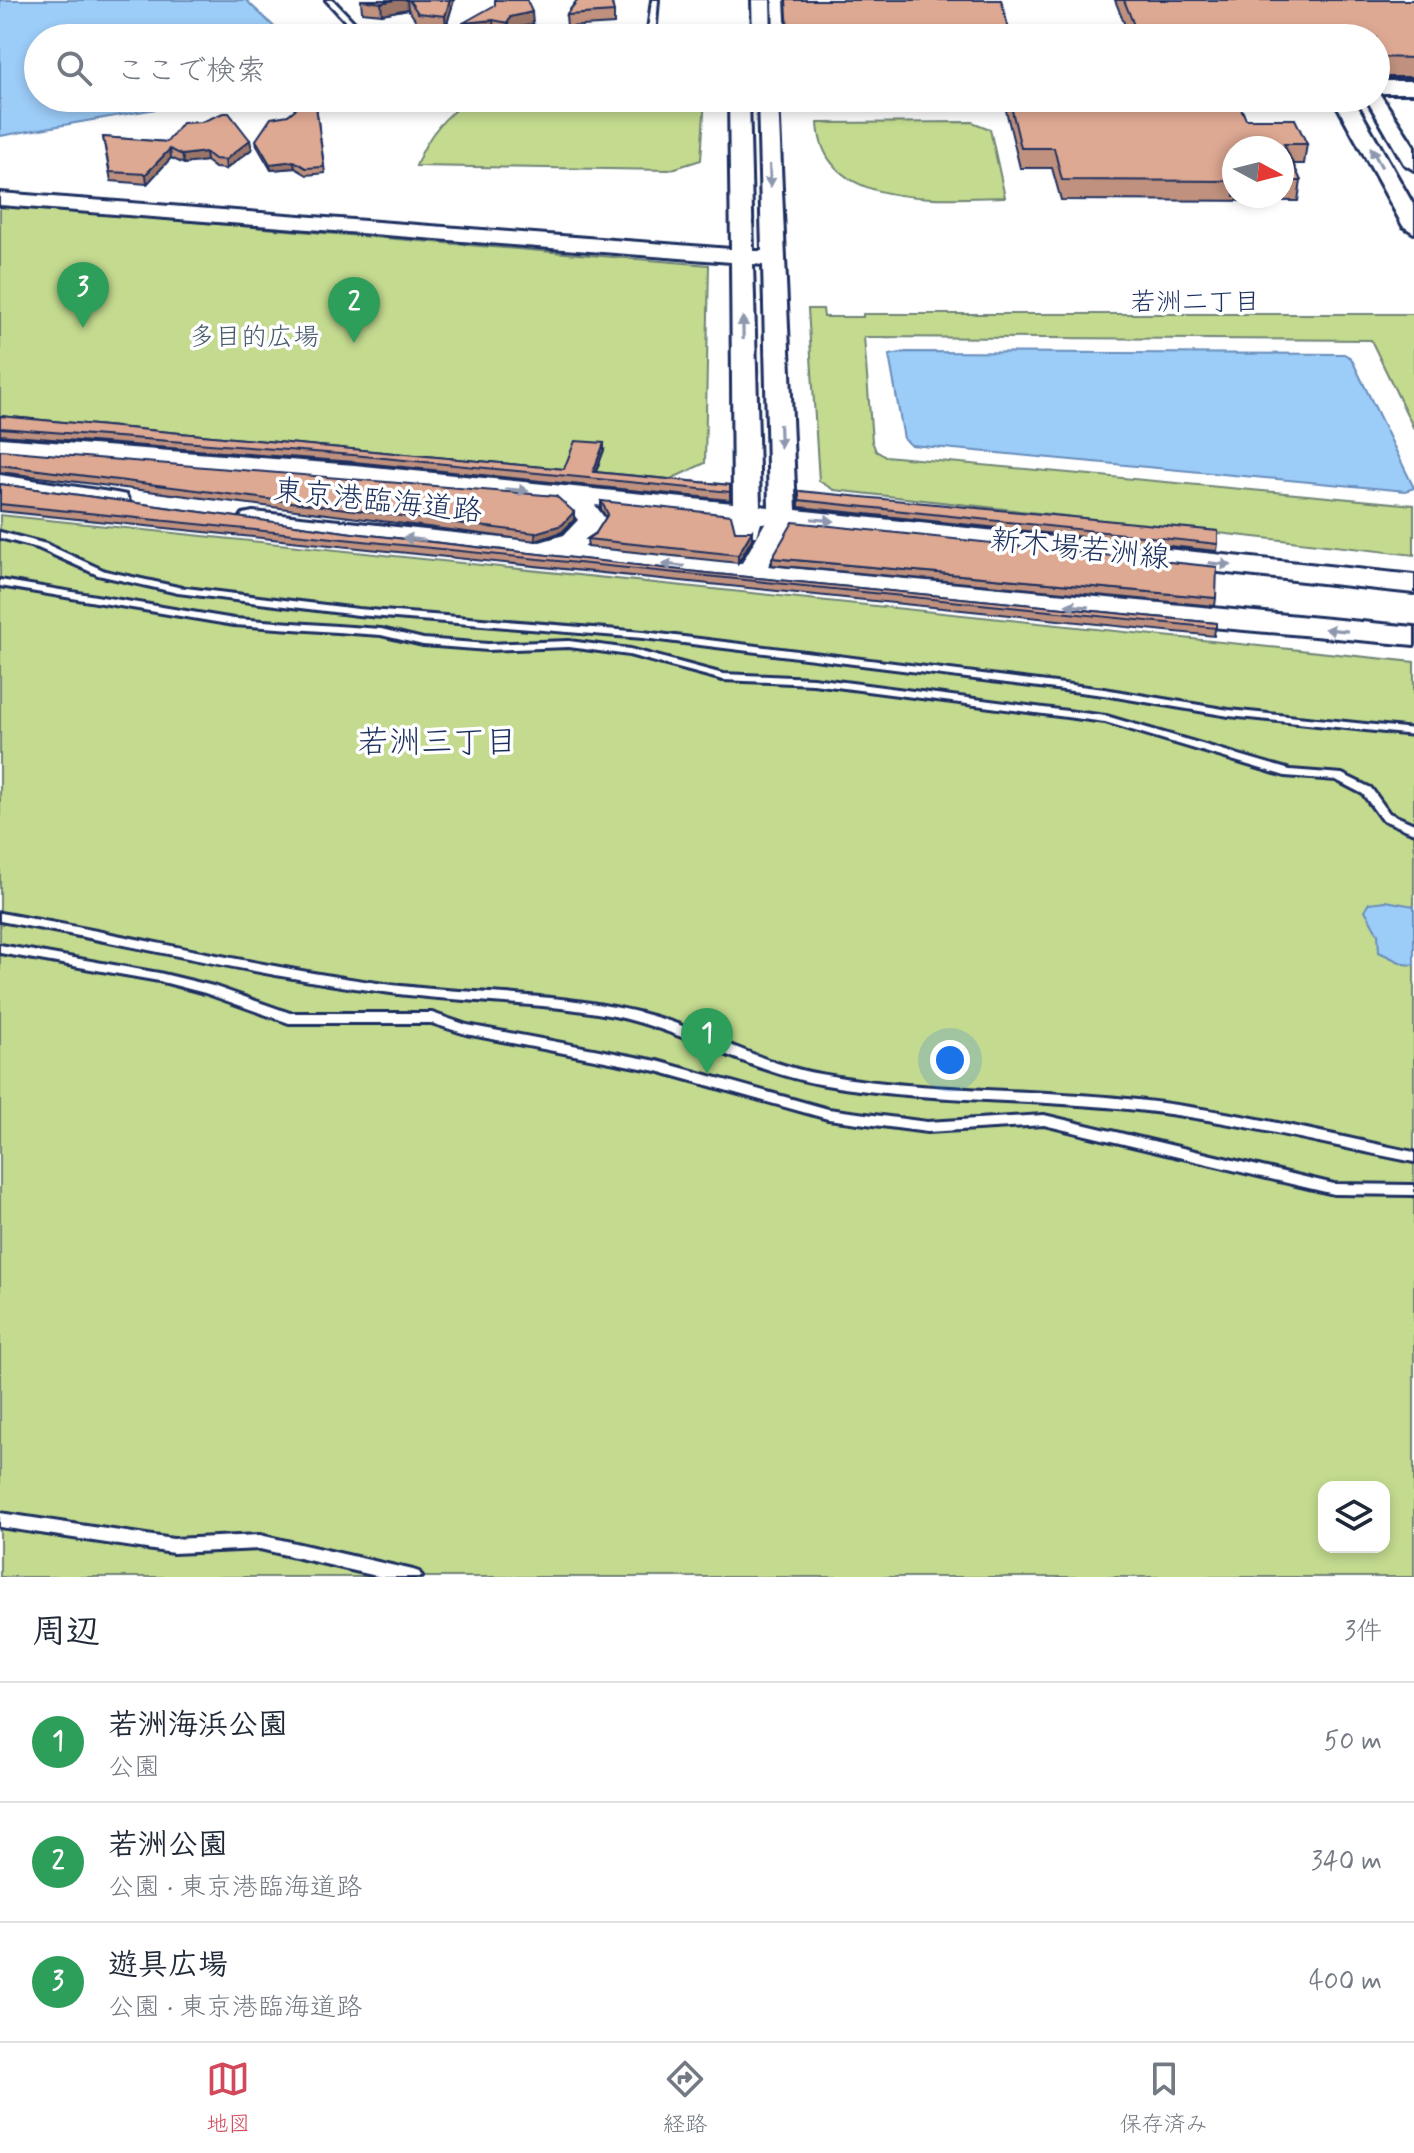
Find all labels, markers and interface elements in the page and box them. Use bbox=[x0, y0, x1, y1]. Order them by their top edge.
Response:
search box bbox=[24, 24, 1390, 112]
icon: search bbox=[52, 46, 96, 90]
text: ここで検索 bbox=[116, 52, 266, 91]
north arrow bbox=[1222, 136, 1294, 208]
one-way arrow bbox=[1369, 146, 1383, 169]
one-way arrow bbox=[764, 164, 777, 189]
pin: 3 bbox=[57, 262, 109, 328]
pin: 2 bbox=[328, 277, 380, 343]
district label: 若洲二丁目 bbox=[1130, 286, 1260, 320]
one-way arrow bbox=[737, 315, 749, 340]
park label: 多目的広場 bbox=[189, 321, 319, 355]
one-way arrow bbox=[774, 424, 787, 449]
street label: 東京港臨海道路 bbox=[271, 471, 484, 532]
one-way arrow bbox=[505, 484, 530, 497]
one-way arrow bbox=[811, 513, 836, 526]
street label: 新木場若洲線 bbox=[988, 521, 1171, 578]
one-way arrow bbox=[401, 532, 426, 545]
one-way arrow bbox=[1208, 557, 1233, 570]
one-way arrow bbox=[660, 558, 685, 571]
one-way arrow bbox=[1064, 600, 1089, 613]
one-way arrow bbox=[1323, 623, 1348, 636]
district label: 若洲三丁目 bbox=[357, 722, 517, 764]
pin: 1 bbox=[681, 1008, 733, 1074]
your location bbox=[930, 1040, 970, 1080]
map controls bbox=[1318, 1481, 1390, 1553]
button: layers bbox=[1318, 1481, 1390, 1553]
text: 周辺 bbox=[32, 1610, 100, 1655]
text: 3件 bbox=[1344, 1615, 1382, 1649]
text: 若洲海浜公園 bbox=[108, 1706, 288, 1745]
text: 1 bbox=[52, 1725, 64, 1759]
text: 50 m bbox=[1324, 1725, 1382, 1759]
text: 公園 bbox=[108, 1751, 160, 1785]
text: 若洲公園 bbox=[108, 1826, 228, 1865]
text: 2 bbox=[52, 1845, 64, 1879]
text: 340 m bbox=[1311, 1845, 1382, 1879]
text: 公園 · 東京港臨海道路 bbox=[108, 1871, 362, 1905]
text: 遊具広場 bbox=[108, 1946, 228, 1985]
text: 3 bbox=[52, 1965, 64, 1999]
text: 400 m bbox=[1309, 1965, 1382, 1999]
text: 公園 · 東京港臨海道路 bbox=[108, 1991, 362, 2025]
tab: 地図 bbox=[206, 2057, 250, 2139]
tab: 経路 bbox=[663, 2057, 707, 2139]
tab: 保存済み bbox=[1120, 2057, 1208, 2139]

